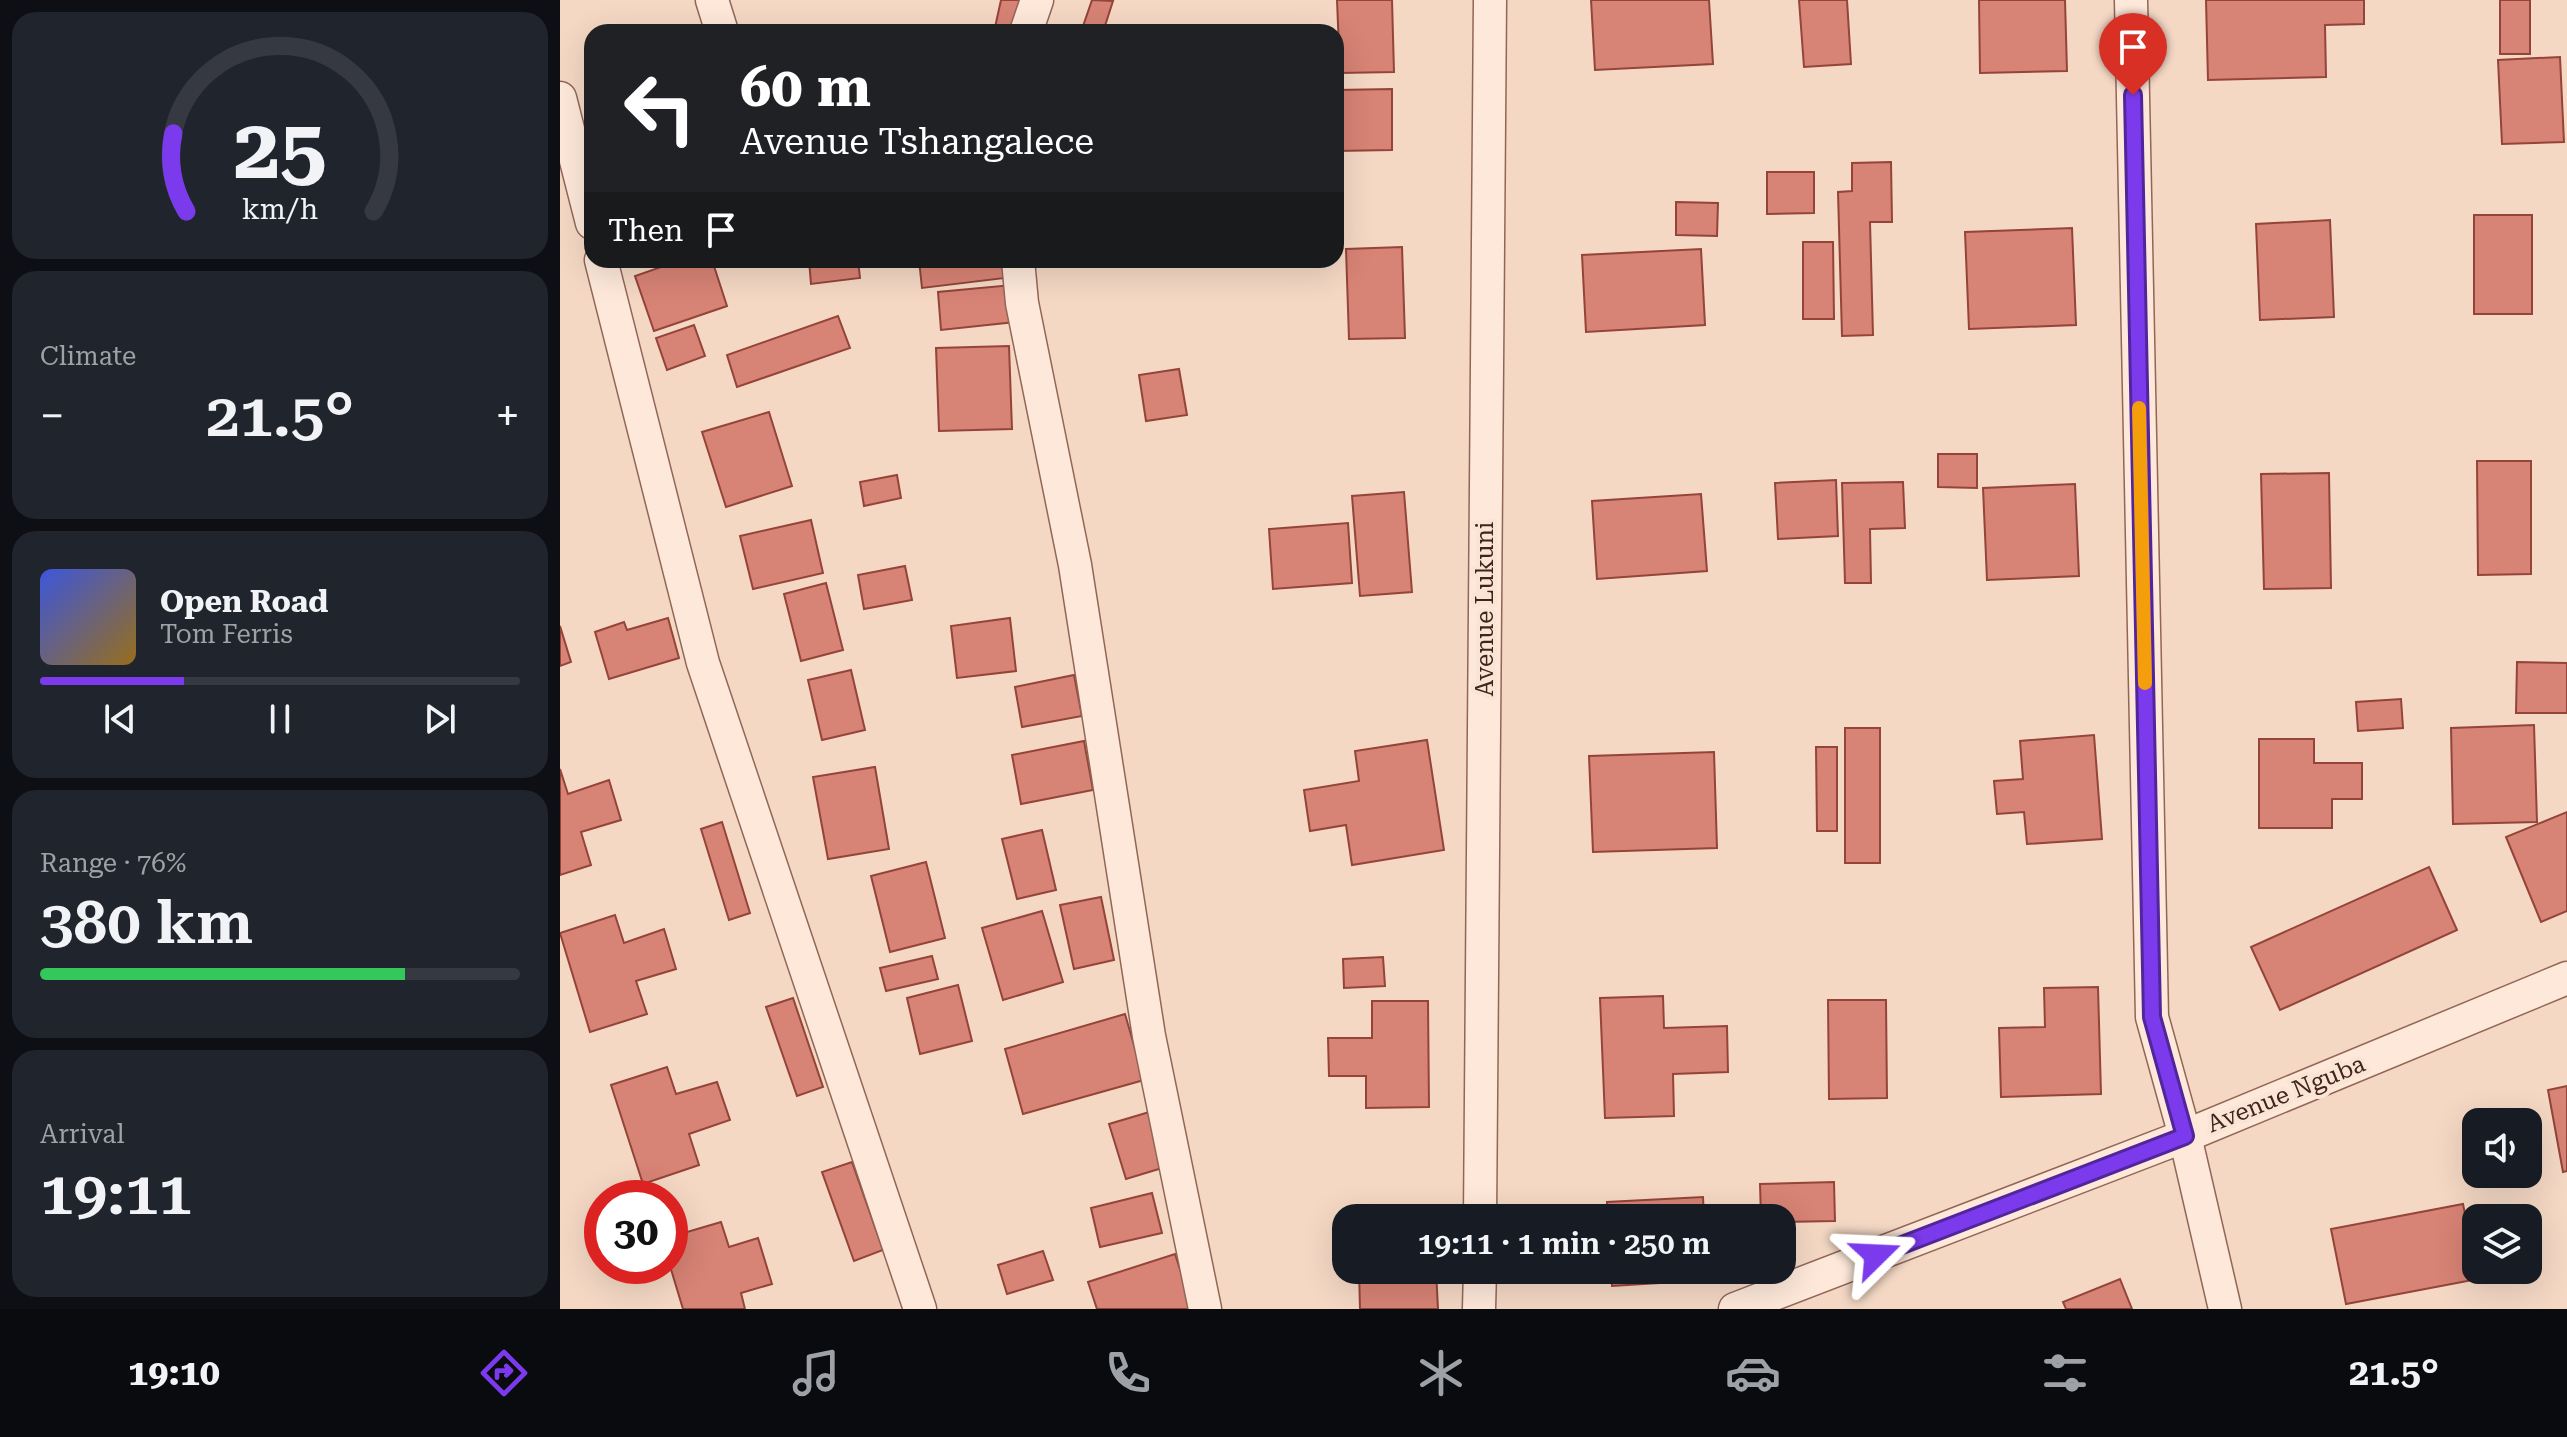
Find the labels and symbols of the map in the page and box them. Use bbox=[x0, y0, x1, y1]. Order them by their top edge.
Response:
pin bbox=[2099, 13, 2167, 95]
street label: Avenue Lukuni bbox=[1471, 521, 1499, 697]
street label: Avenue Nguba bbox=[2203, 1050, 2369, 1138]
speed limit sign: 30 bbox=[584, 1180, 688, 1284]
position arrow bbox=[1834, 1213, 1918, 1297]

